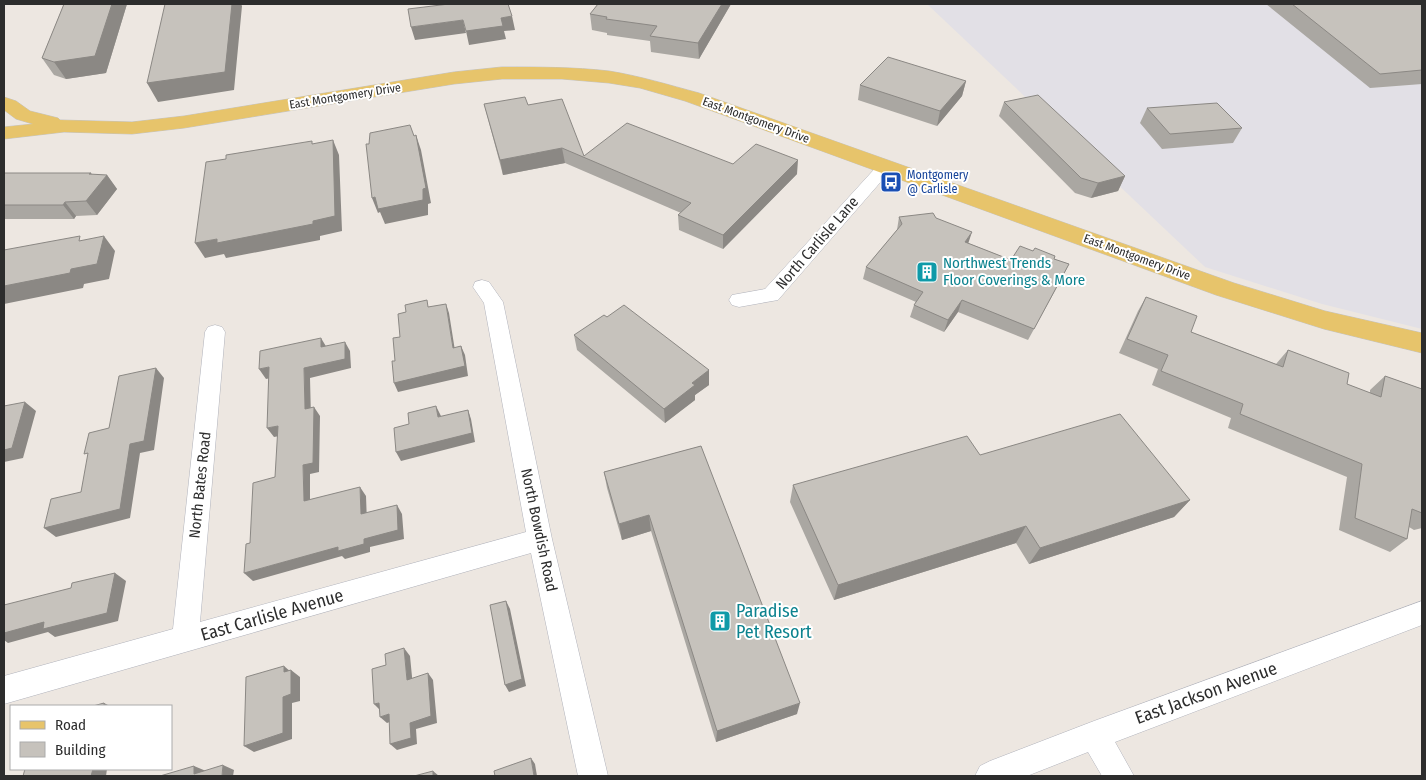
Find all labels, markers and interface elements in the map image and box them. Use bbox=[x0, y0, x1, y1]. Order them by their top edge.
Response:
street label: East Montgomery Drive bbox=[288, 80, 402, 112]
street label: East Montgomery Drive bbox=[701, 94, 811, 146]
place label: Montgomery @ Carlisle bbox=[907, 168, 969, 196]
bus stop icon: Montgomery @ Carlisle bbox=[879, 170, 903, 194]
street label: North Carlisle Lane bbox=[772, 193, 862, 293]
street label: East Montgomery Drive bbox=[1082, 231, 1192, 283]
place label: Northwest Trends Floor Coverings & More bbox=[943, 254, 1085, 289]
building icon: Northwest Trends Floor Coverings & More bbox=[915, 260, 939, 284]
street label: North Bates Road bbox=[185, 431, 215, 539]
street label: North Bowdish Road bbox=[517, 467, 561, 593]
street label: East Carlisle Avenue bbox=[198, 584, 346, 646]
place label: Paradise Pet Resort bbox=[736, 600, 812, 643]
building icon: Paradise Pet Resort bbox=[708, 609, 732, 633]
street label: East Jackson Avenue bbox=[1132, 657, 1280, 729]
legend bbox=[10, 705, 172, 770]
text: Road bbox=[55, 716, 86, 734]
text: Building bbox=[55, 741, 106, 759]

